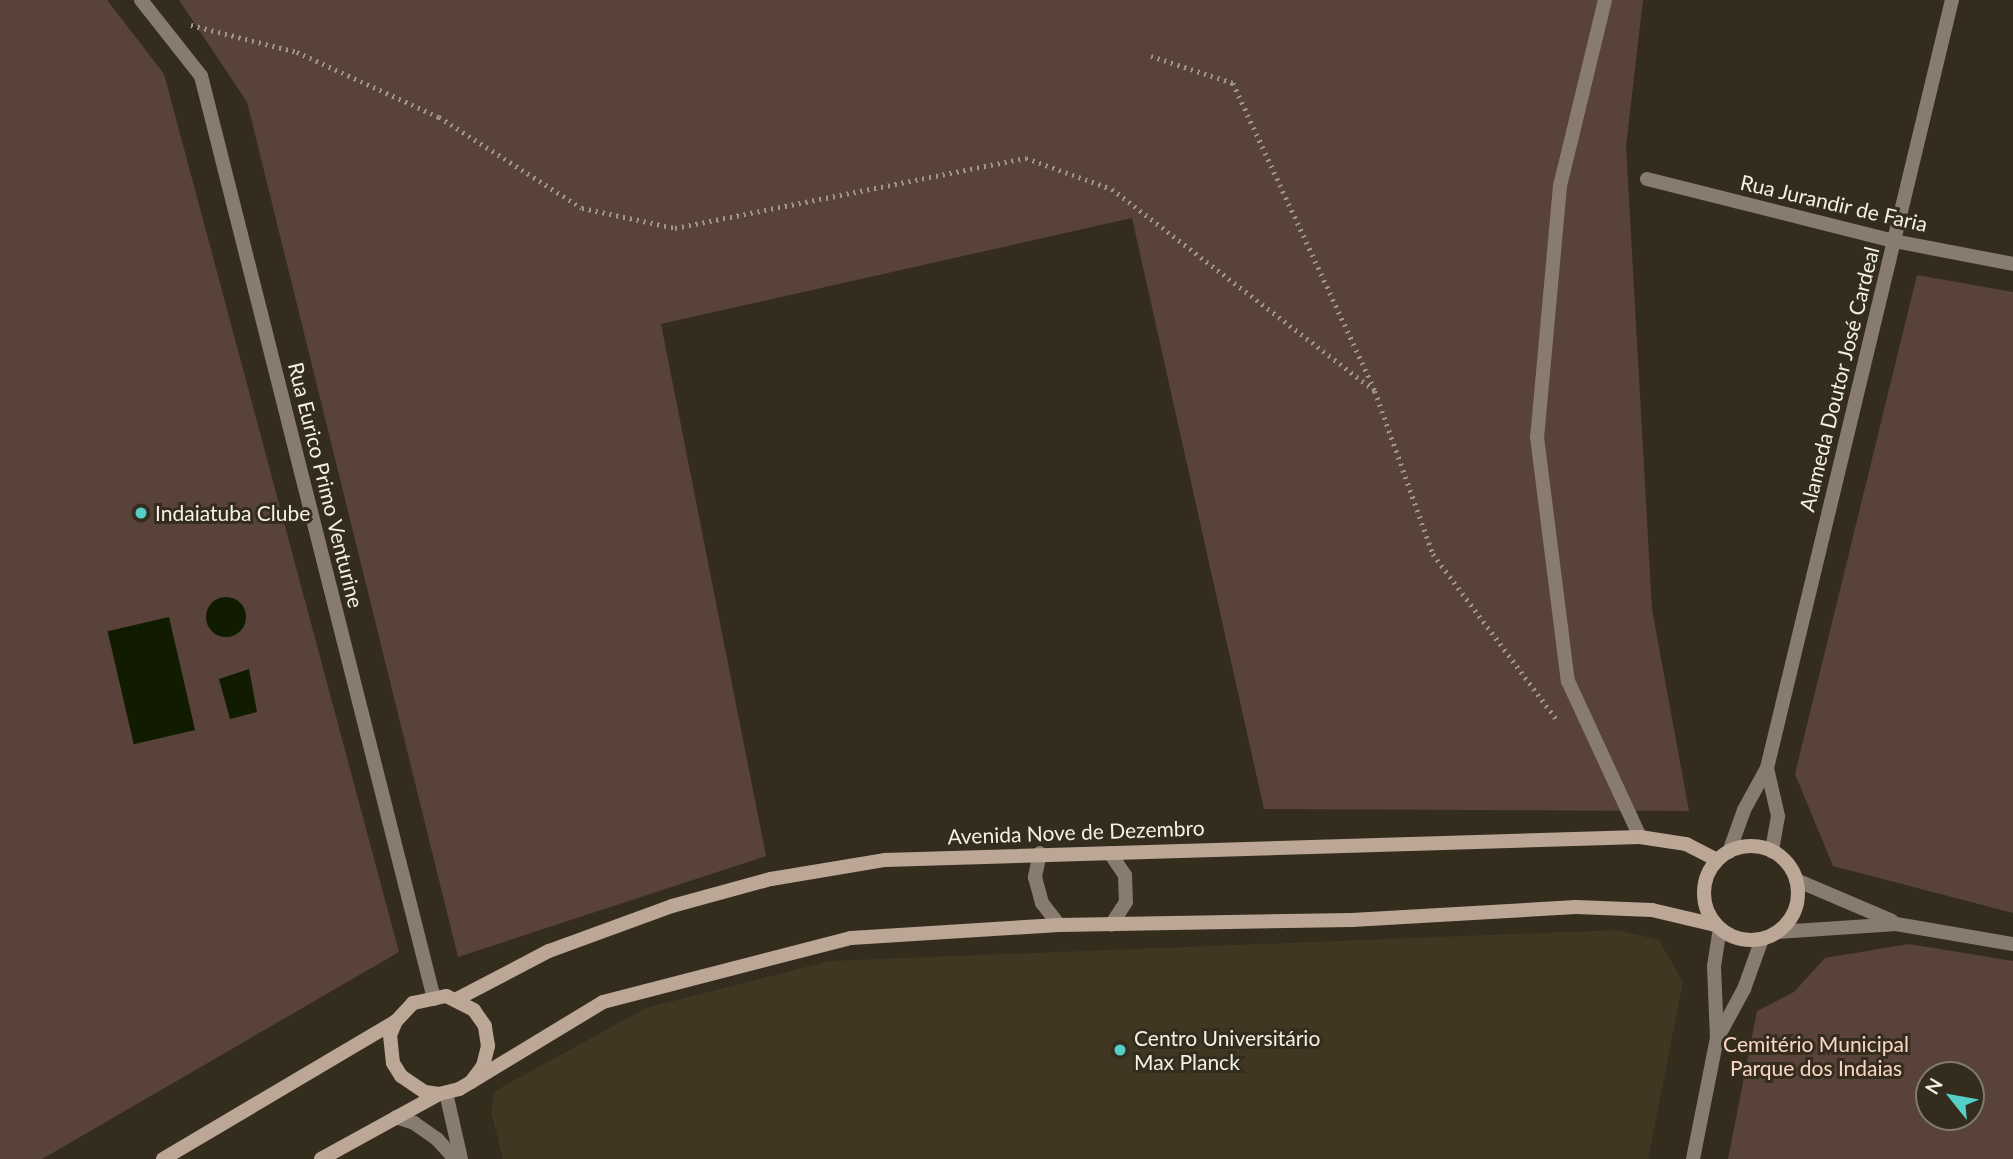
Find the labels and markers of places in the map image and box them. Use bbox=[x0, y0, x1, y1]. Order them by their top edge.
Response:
place label: Indaiatuba Clube bbox=[155, 500, 310, 526]
marker: Indaiatuba Clube bbox=[133, 505, 149, 521]
place label: Centro Universitário Max Planck bbox=[1134, 1025, 1320, 1075]
marker: Centro Universitário Max Planck bbox=[1112, 1042, 1128, 1058]

